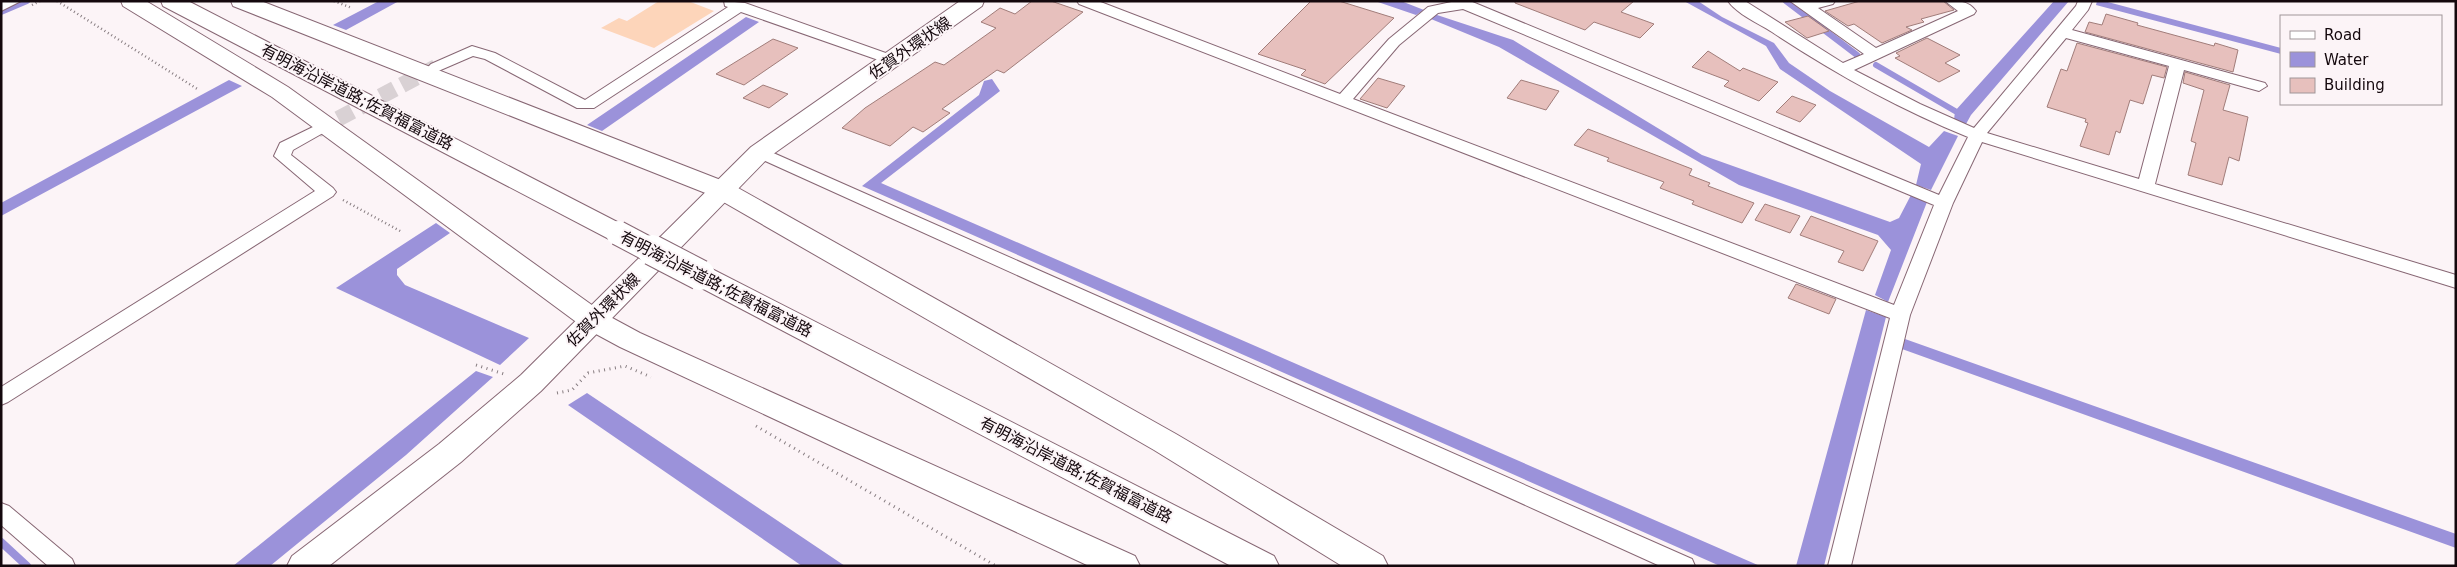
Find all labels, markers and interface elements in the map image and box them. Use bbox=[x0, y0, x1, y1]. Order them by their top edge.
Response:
street label: 佐賀外環状線 bbox=[865, 13, 955, 83]
legend bbox=[2280, 15, 2442, 105]
text: Road bbox=[2324, 26, 2362, 44]
street label: 有明海沿岸道路;佐賀福富道路 bbox=[258, 40, 456, 154]
text: Water bbox=[2324, 51, 2369, 69]
text: Building bbox=[2324, 76, 2385, 94]
street label: 有明海沿岸道路;佐賀福富道路 bbox=[617, 227, 815, 341]
street label: 佐賀外環状線 bbox=[562, 269, 644, 351]
street label: 有明海沿岸道路;佐賀福富道路 bbox=[977, 413, 1175, 527]

